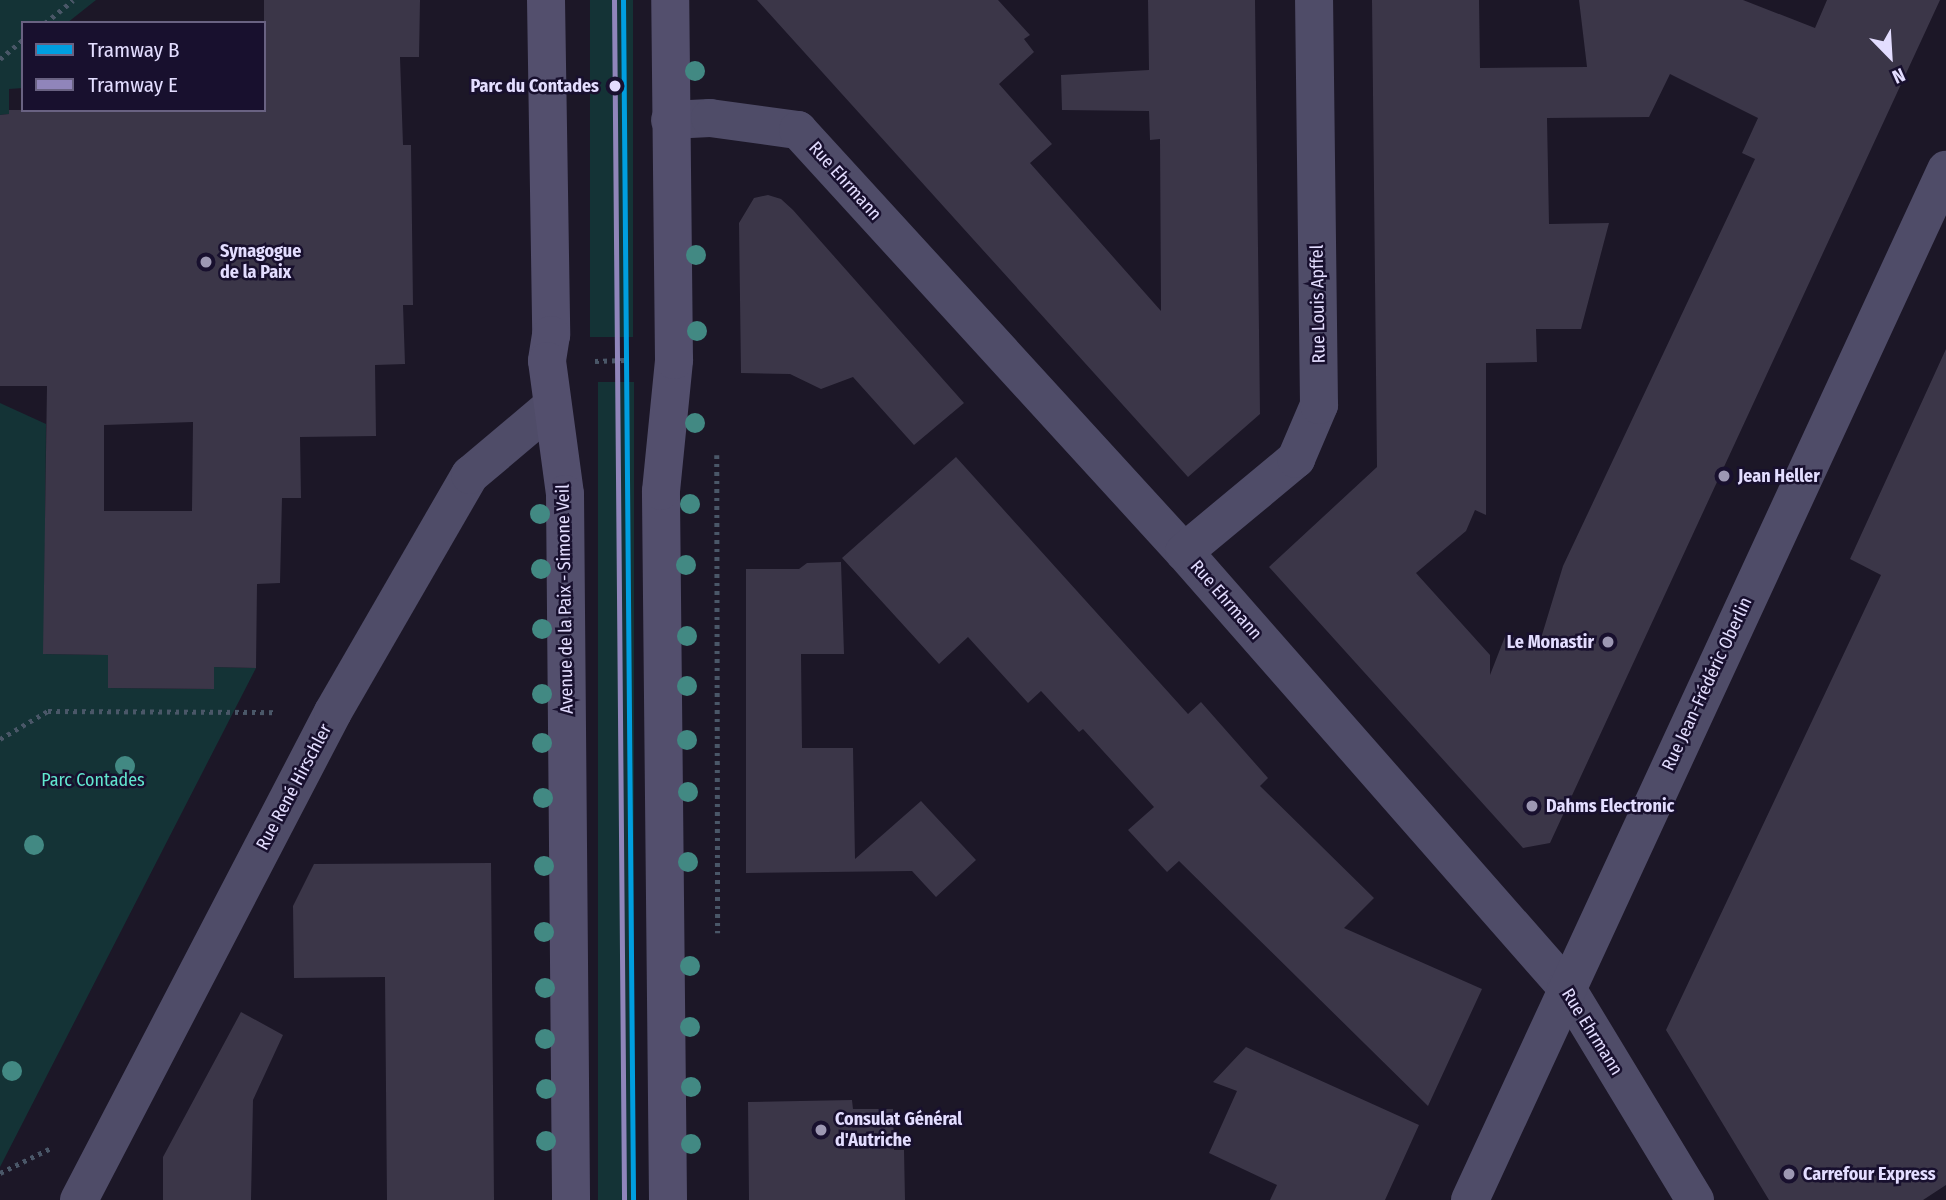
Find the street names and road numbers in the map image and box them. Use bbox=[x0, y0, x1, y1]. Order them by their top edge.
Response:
street label: Rue Ehrmann bbox=[804, 137, 886, 225]
street label: Rue Louis Apffel bbox=[1306, 244, 1330, 364]
street label: Avenue de la Paix - Simone Veil bbox=[552, 484, 578, 714]
street label: Rue Ehrmann bbox=[1186, 556, 1266, 644]
street label: Rue Jean-Frédéric Oberlin bbox=[1657, 594, 1757, 774]
street label: Rue René Hirschler bbox=[252, 720, 336, 854]
street label: Rue Ehrmann bbox=[1557, 985, 1627, 1079]

